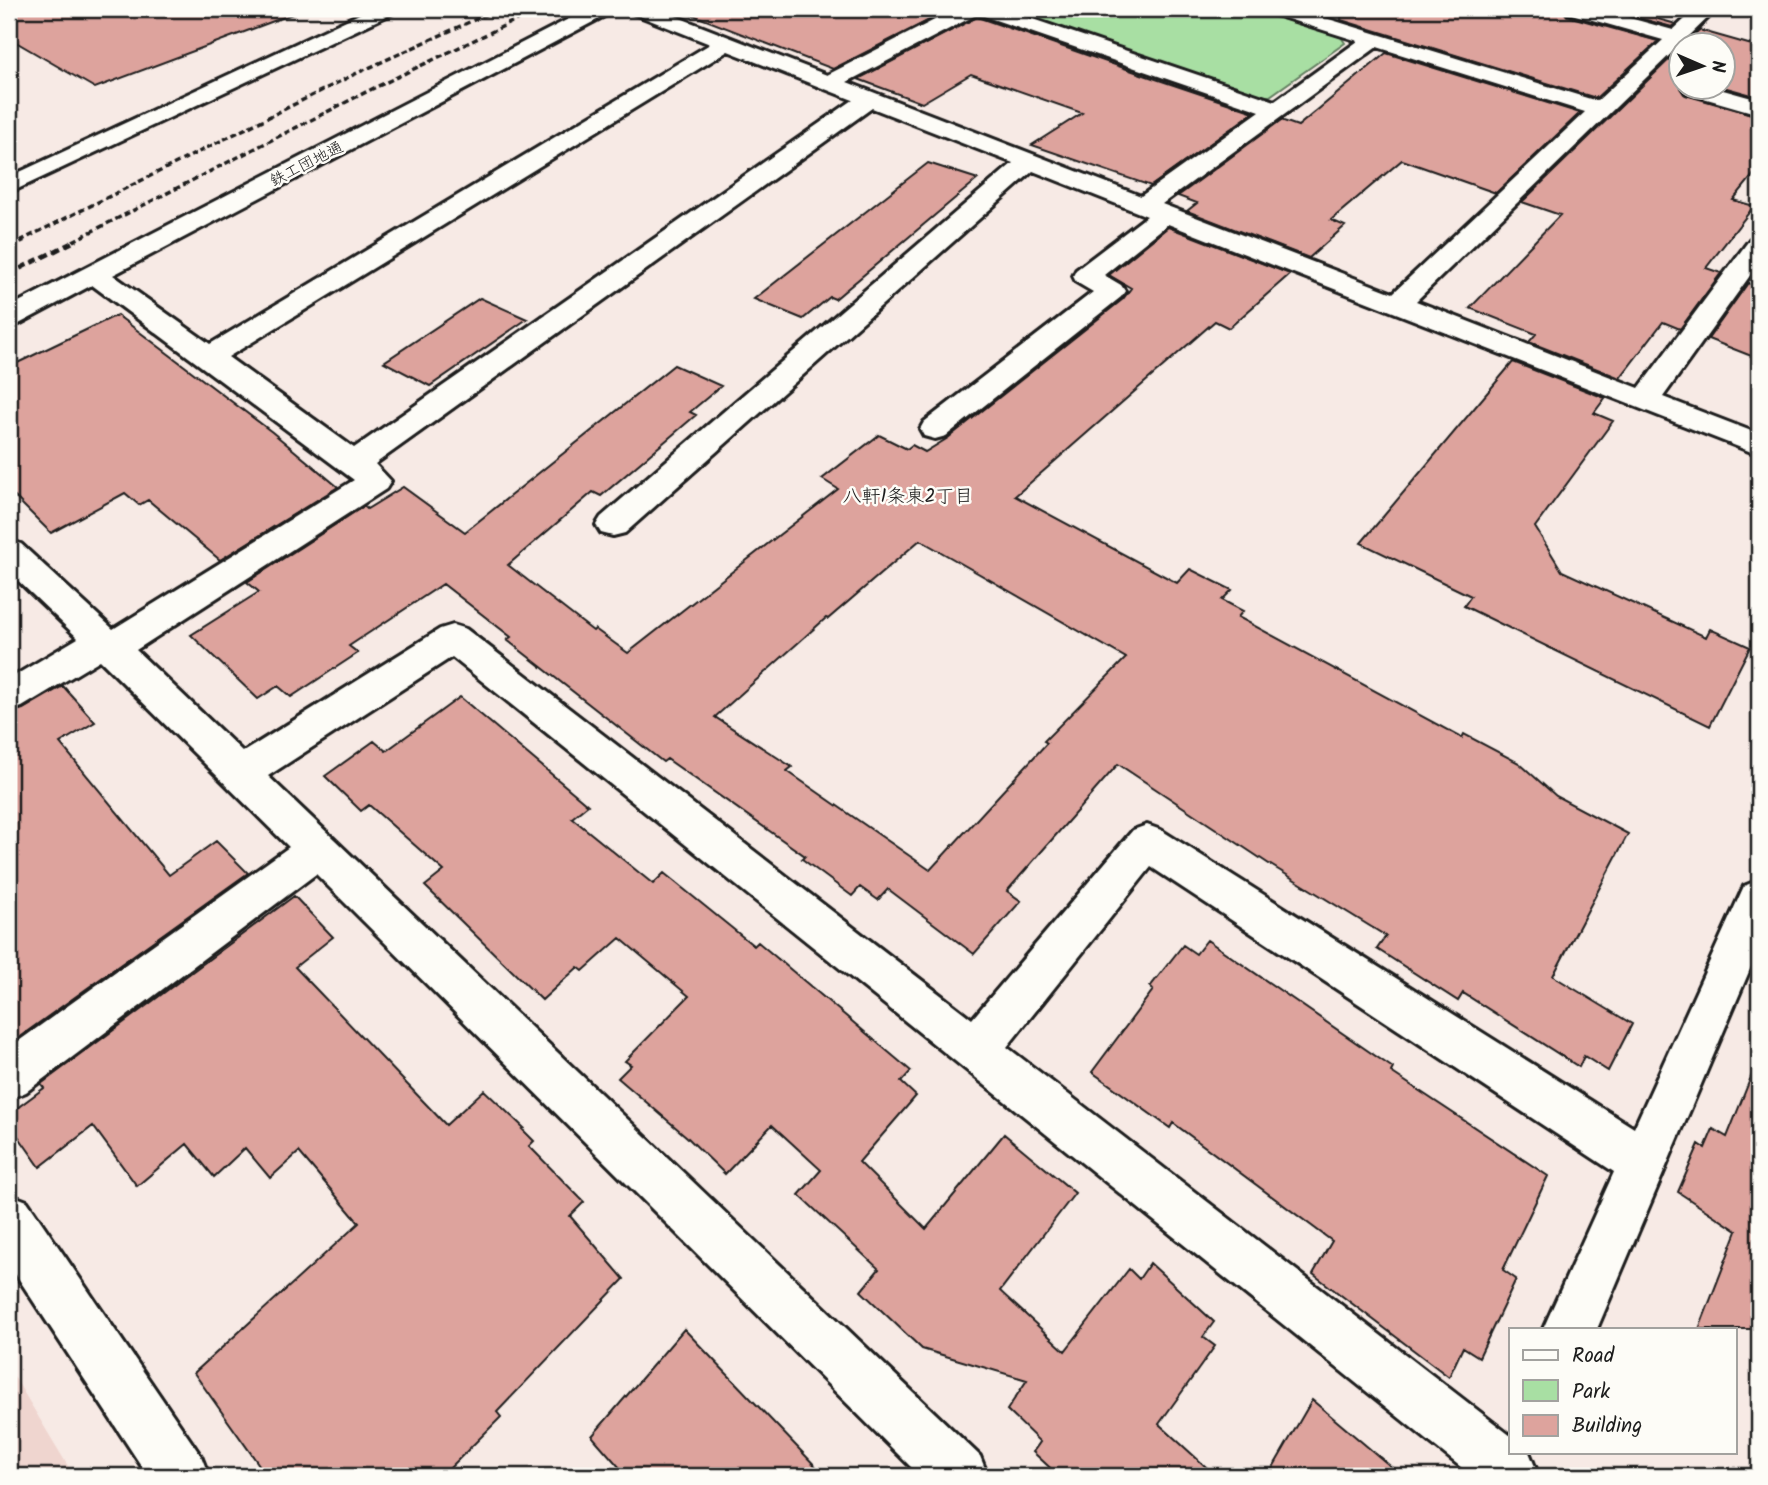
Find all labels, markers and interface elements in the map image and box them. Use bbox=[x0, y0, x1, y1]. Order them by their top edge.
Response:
north arrow bbox=[1666, 32, 1736, 102]
text: N bbox=[1702, 60, 1732, 73]
street label: 鉄工団地通 bbox=[265, 135, 348, 194]
district label: 八軒1条東2丁目 bbox=[842, 482, 974, 512]
legend bbox=[1509, 1328, 1736, 1454]
text: Road bbox=[1572, 1340, 1615, 1373]
text: Park bbox=[1572, 1376, 1610, 1409]
text: Building bbox=[1572, 1410, 1642, 1443]

